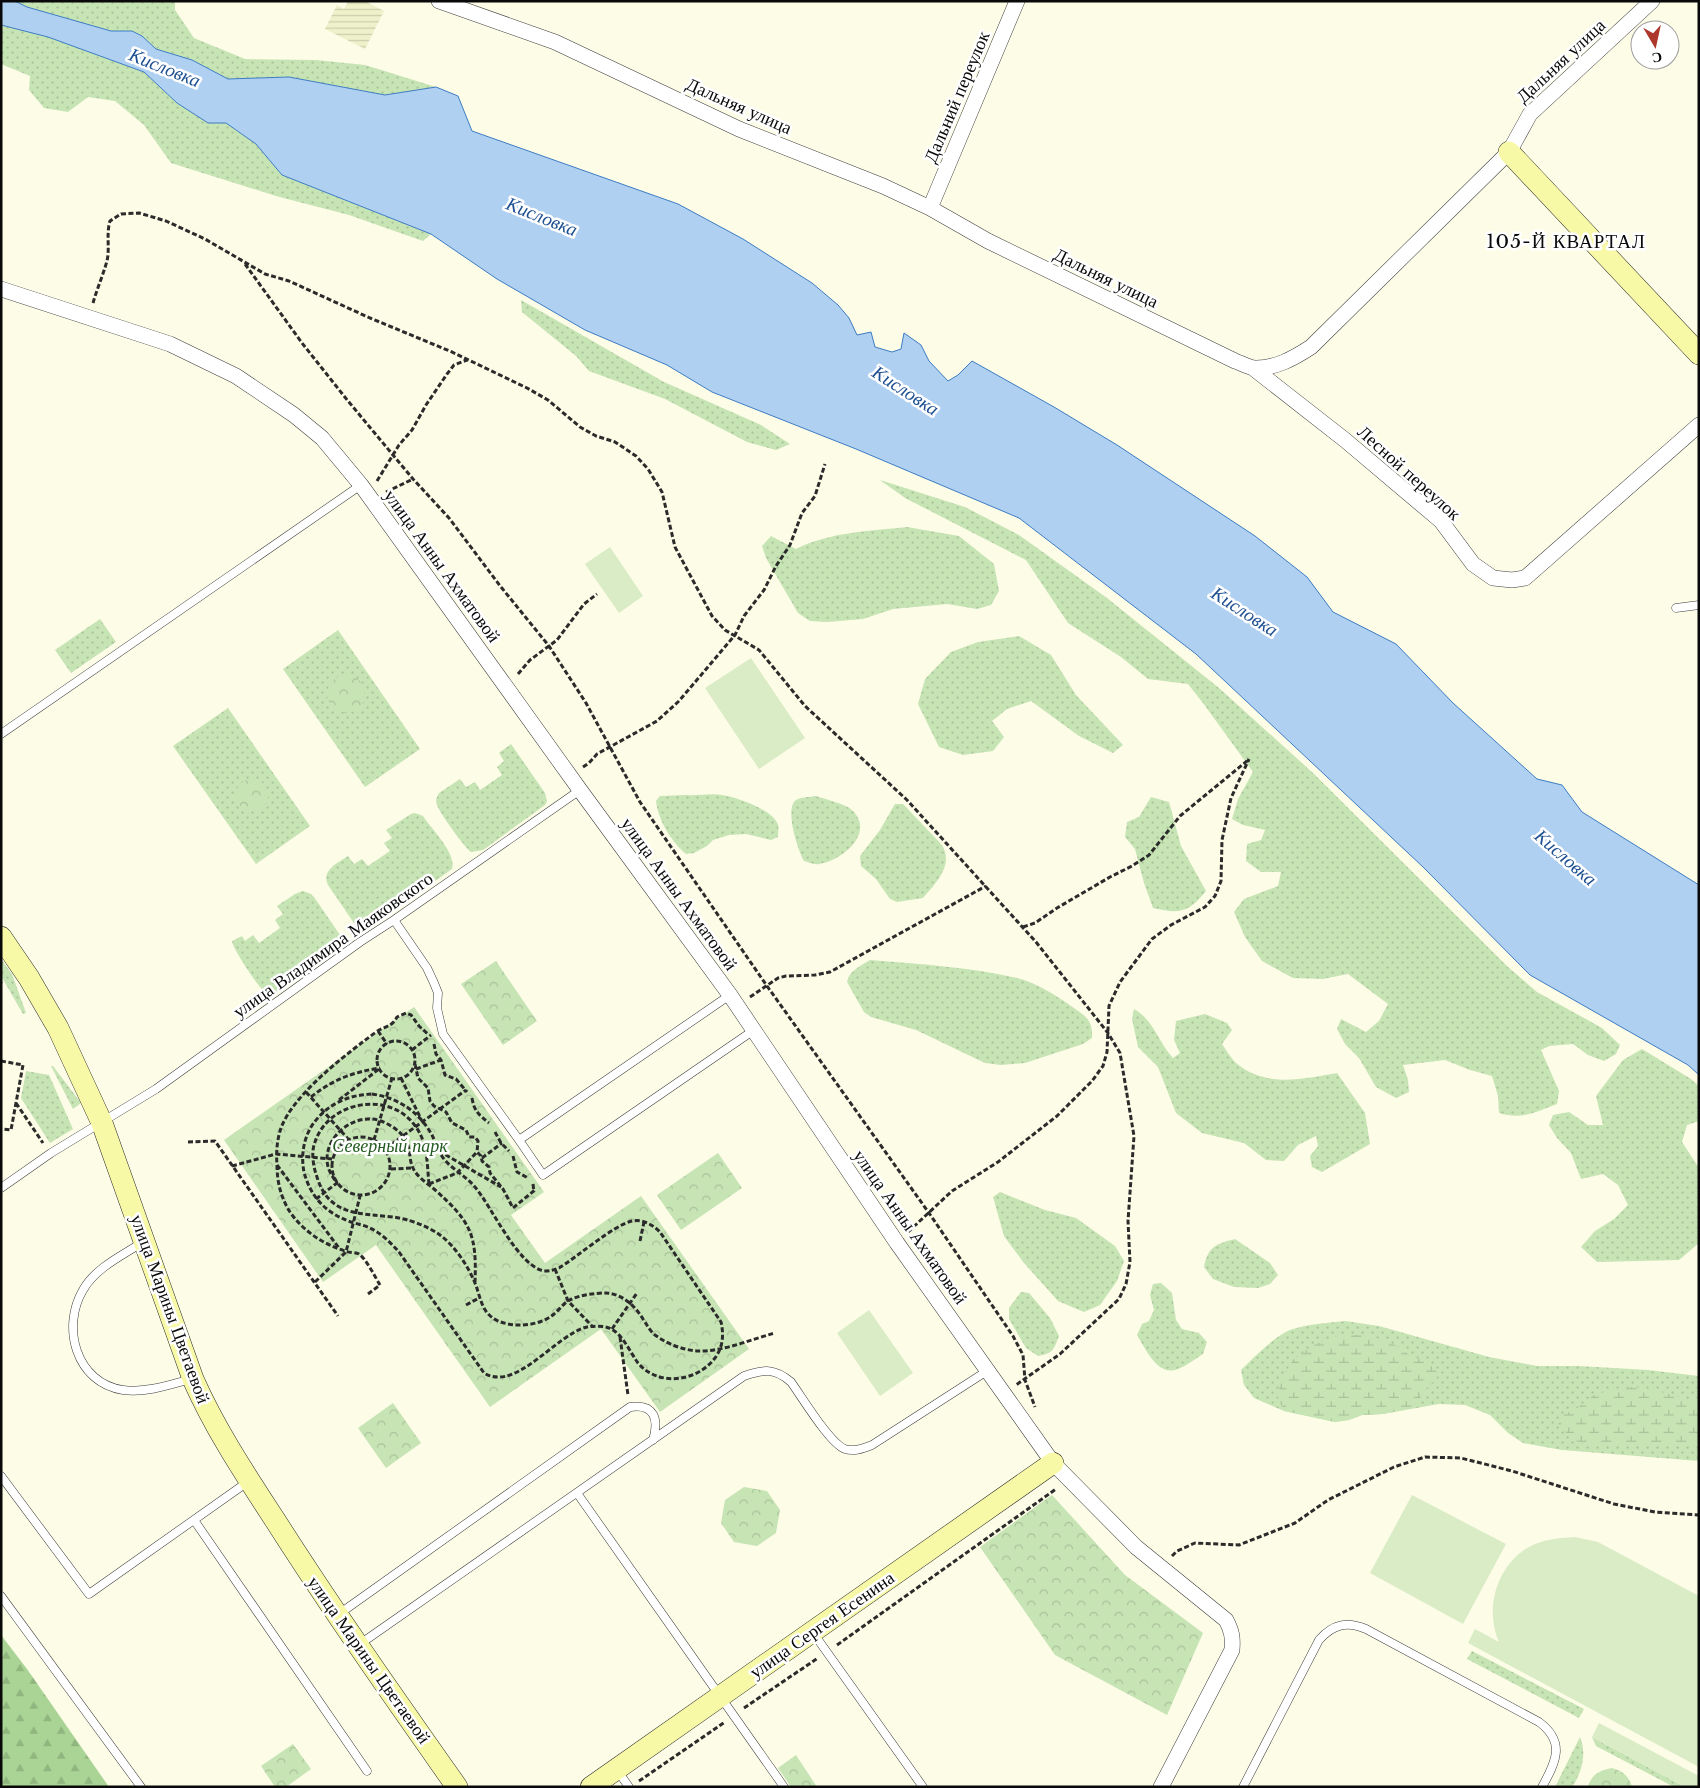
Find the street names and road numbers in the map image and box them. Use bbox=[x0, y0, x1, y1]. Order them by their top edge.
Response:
street label: Дальняя улица bbox=[1512, 14, 1610, 108]
street label: Дальний переулок bbox=[919, 28, 995, 166]
street label: Дальняя улица bbox=[683, 73, 795, 139]
street label: Дальняя улица bbox=[1050, 243, 1162, 313]
street label: Лесной переулок bbox=[1353, 421, 1465, 525]
street label: улица Анны Ахматовой bbox=[379, 485, 505, 647]
street label: улица Анны Ахматовой bbox=[616, 813, 742, 975]
street label: улица Владимира Маяковского bbox=[229, 868, 437, 1022]
street label: улица Анны Ахматовой bbox=[848, 1146, 972, 1309]
street label: улица Марины Цветаевой bbox=[126, 1211, 215, 1407]
street label: улица Сергея Есенина bbox=[745, 1567, 899, 1683]
street label: улица Марины Цветаевой bbox=[303, 1572, 435, 1748]

